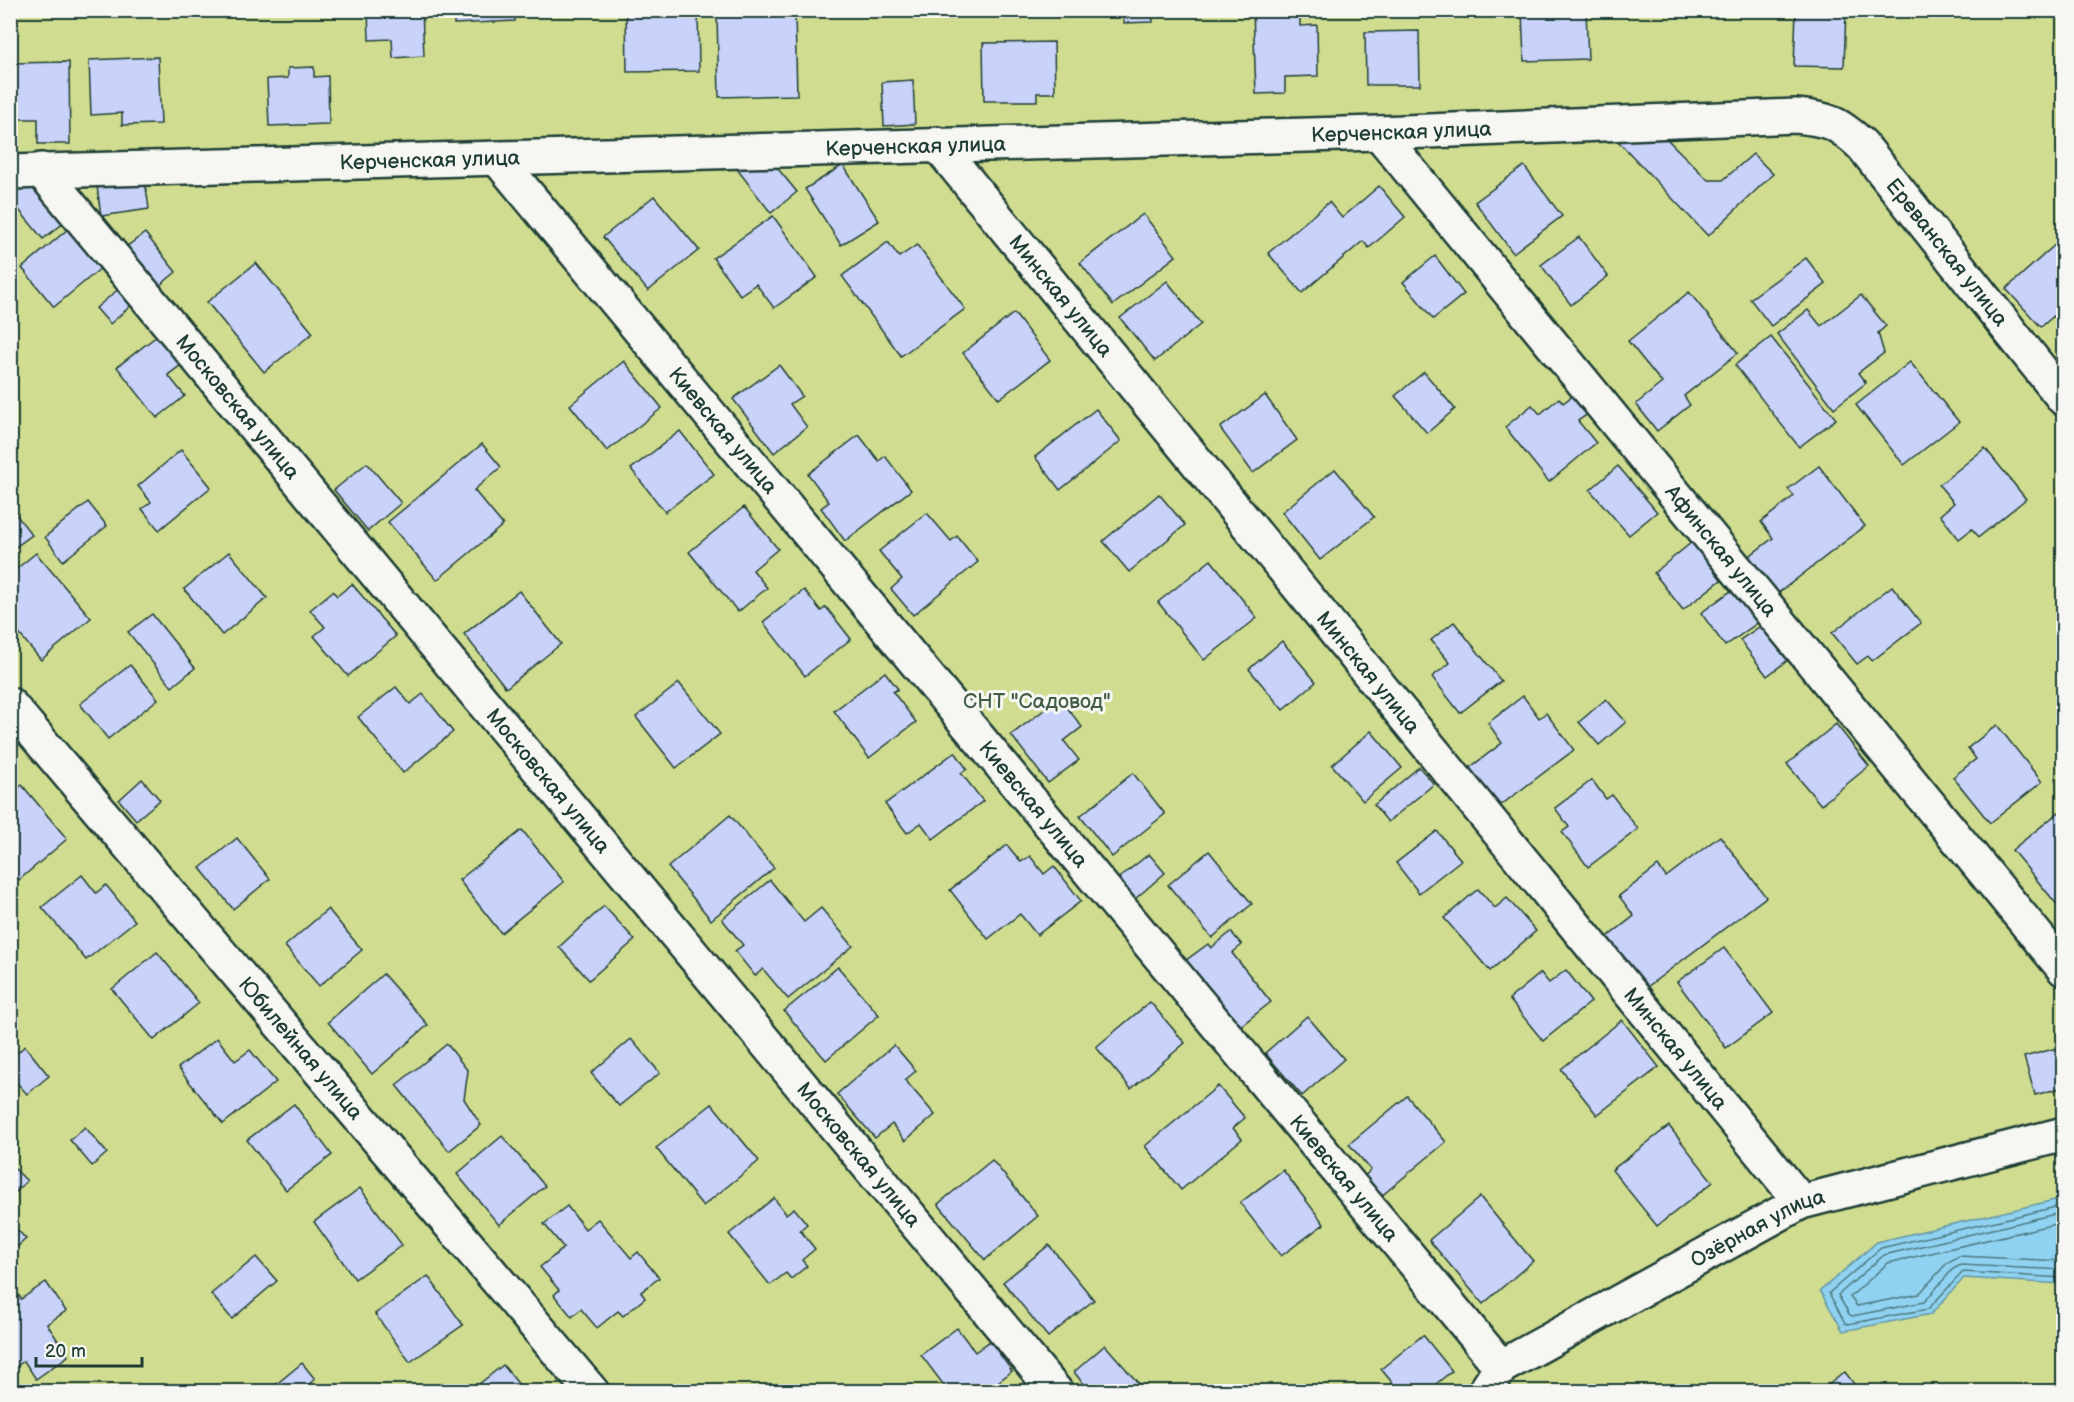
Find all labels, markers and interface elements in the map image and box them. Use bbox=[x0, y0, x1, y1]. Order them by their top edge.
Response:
street label: Керченская улица bbox=[1311, 116, 1493, 148]
street label: Керченская улица bbox=[825, 132, 1007, 162]
street label: Керченская улица bbox=[339, 145, 521, 176]
street label: Ереванская улица bbox=[1881, 174, 2014, 332]
street label: Минская улица bbox=[1003, 230, 1118, 363]
street label: Московская улица bbox=[170, 330, 305, 485]
street label: Киевская улица bbox=[663, 362, 783, 499]
street label: Афинская улица bbox=[1659, 479, 1783, 622]
street label: Минская улица bbox=[1311, 606, 1426, 739]
park label: СНТ "Садовод" bbox=[963, 689, 1111, 714]
street label: Московская улица bbox=[481, 704, 616, 859]
street label: Киевская улица bbox=[974, 736, 1093, 873]
street label: Юбилейная улица bbox=[233, 972, 368, 1126]
street label: Минская улица bbox=[1618, 983, 1733, 1116]
street label: Московская улица bbox=[791, 1077, 926, 1233]
street label: Киевская улица bbox=[1284, 1110, 1404, 1247]
street label: Озёрная улица bbox=[1686, 1184, 1828, 1273]
scale bar bbox=[36, 1330, 142, 1368]
text: 20 m bbox=[45, 1341, 86, 1362]

